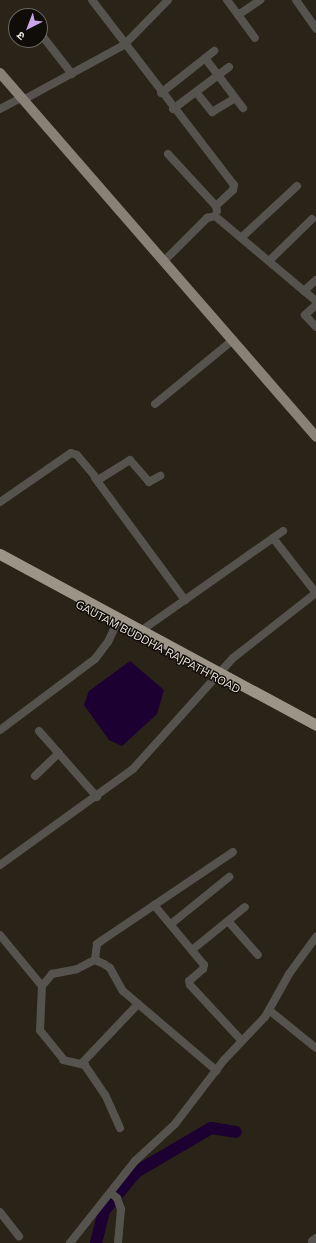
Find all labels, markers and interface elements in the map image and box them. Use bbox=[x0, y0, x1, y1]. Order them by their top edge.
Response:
north arrow bbox=[8, 8, 48, 48]
text: उ bbox=[14, 29, 28, 44]
street label: GAUTAM BUDDHA RAJPATH ROAD bbox=[73, 598, 243, 696]

